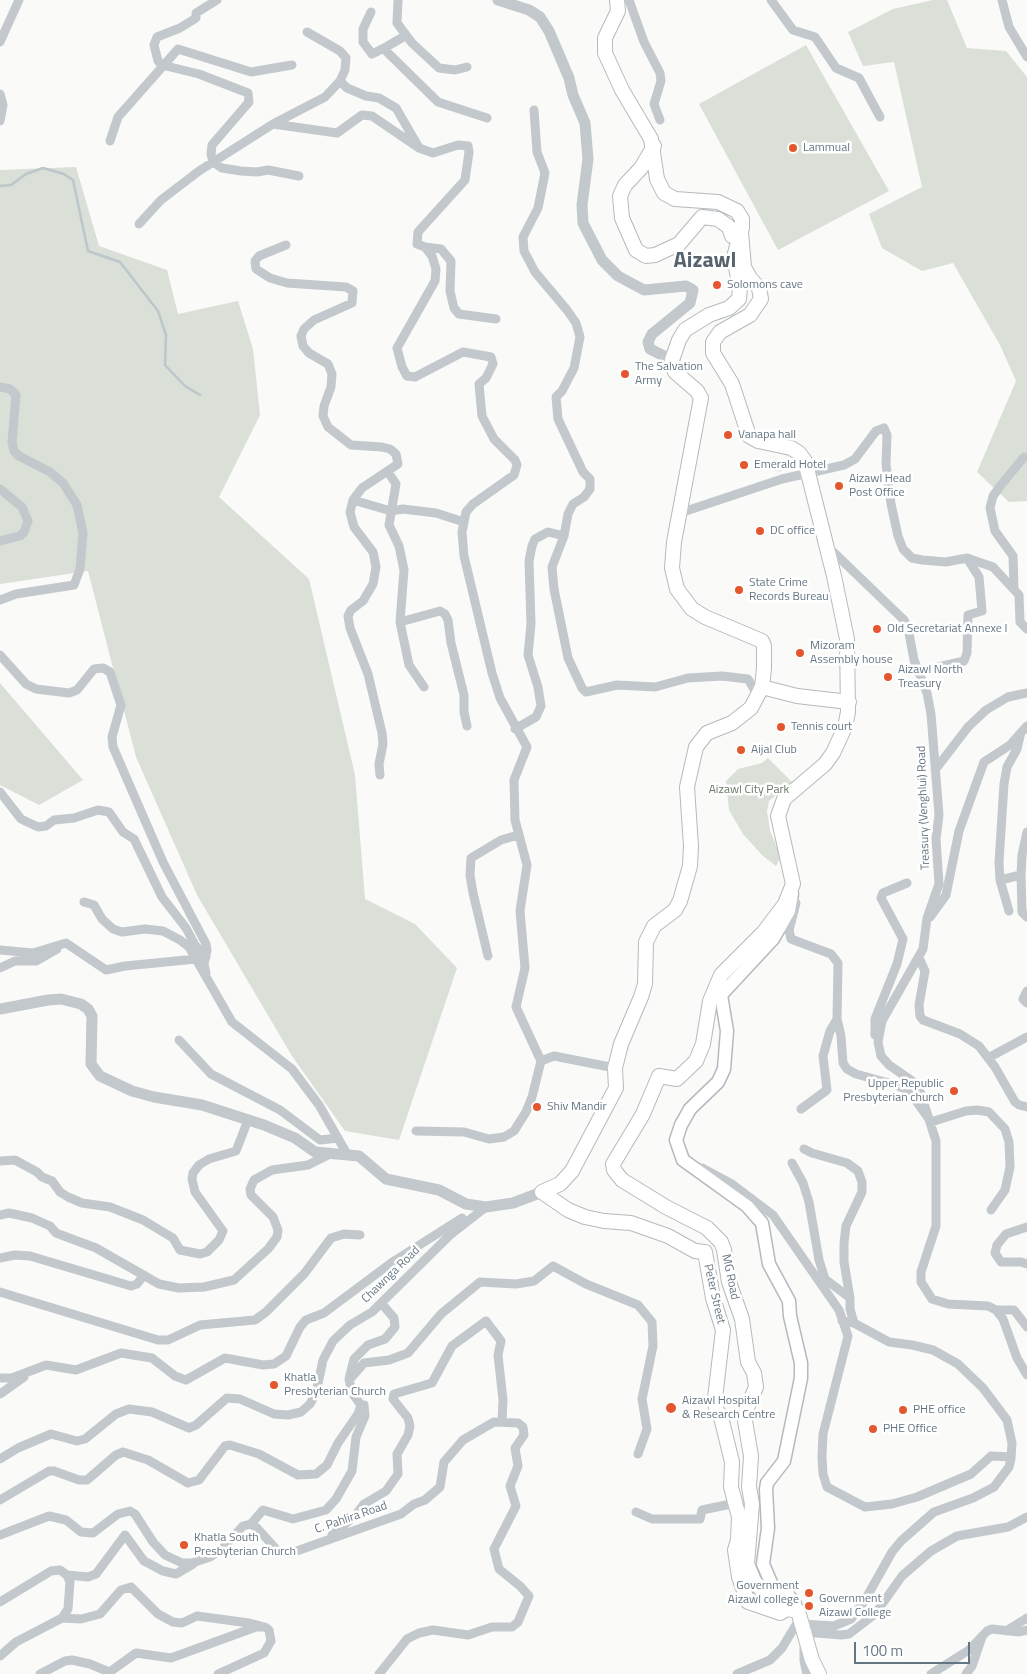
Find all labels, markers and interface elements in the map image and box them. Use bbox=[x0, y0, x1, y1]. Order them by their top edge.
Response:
place label: Lammual bbox=[803, 141, 850, 155]
marker: Lammual bbox=[787, 142, 799, 154]
district label: Aizawl bbox=[674, 249, 736, 275]
place label: Solomons cave bbox=[727, 278, 803, 292]
marker: Solomons cave bbox=[711, 279, 723, 291]
place label: The Salvation Army bbox=[635, 360, 703, 388]
marker: The Salvation Army bbox=[619, 368, 631, 380]
place label: Vanapa hall bbox=[738, 428, 796, 442]
marker: Vanapa hall bbox=[722, 429, 734, 441]
place label: Emerald Hotel bbox=[754, 458, 826, 472]
marker: Emerald Hotel bbox=[738, 459, 750, 471]
place label: Aizawl Head Post Office bbox=[849, 472, 911, 500]
marker: Aizawl Head Post Office bbox=[833, 480, 845, 492]
place label: DC office bbox=[770, 524, 815, 538]
marker: DC office bbox=[754, 525, 766, 537]
place label: State Crime Records Bureau bbox=[749, 576, 829, 604]
marker: State Crime Records Bureau bbox=[733, 584, 745, 596]
place label: Old Secretariat Annexe I bbox=[887, 622, 1007, 636]
marker: Old Secretariat Annexe I bbox=[871, 623, 883, 635]
place label: Mizoram Assembly house bbox=[810, 639, 893, 667]
marker: Mizoram Assembly house bbox=[794, 647, 806, 659]
place label: Aizawl North Treasury bbox=[898, 663, 963, 691]
marker: Aizawl North Treasury bbox=[882, 671, 894, 683]
place label: Tennis court bbox=[791, 720, 852, 734]
marker: Tennis court bbox=[775, 721, 787, 733]
place label: Aijal Club bbox=[751, 743, 797, 757]
marker: Aijal Club bbox=[735, 744, 747, 756]
street label: Treasury (Venghlui) Road bbox=[915, 746, 933, 870]
park label: Aizawl City Park bbox=[709, 783, 789, 797]
place label: Upper Republic Presbyterian church bbox=[843, 1077, 944, 1105]
marker: Upper Republic Presbyterian church bbox=[948, 1085, 960, 1097]
place label: Shiv Mandir bbox=[547, 1100, 607, 1114]
marker: Shiv Mandir bbox=[531, 1101, 543, 1113]
street label: Chawnga Road bbox=[359, 1244, 423, 1306]
street label: MG Road bbox=[718, 1253, 742, 1301]
street label: Peter Street bbox=[700, 1263, 728, 1325]
place label: Khatla Presbyterian Church bbox=[284, 1371, 386, 1399]
marker: Khatla Presbyterian Church bbox=[268, 1379, 280, 1391]
place label: Aizawl Hospital & Research Centre bbox=[682, 1394, 775, 1422]
marker: Aizawl Hospital & Research Centre bbox=[664, 1401, 678, 1415]
place label: PHE office bbox=[913, 1403, 966, 1417]
marker: PHE office bbox=[897, 1404, 909, 1416]
place label: PHE Office bbox=[883, 1422, 937, 1436]
marker: PHE Office bbox=[867, 1423, 879, 1435]
street label: C. Pahlira Road bbox=[313, 1499, 389, 1537]
place label: Khatla South Presbyterian Church bbox=[194, 1531, 296, 1559]
marker: Khatla South Presbyterian Church bbox=[178, 1539, 190, 1551]
place label: Government Aizawl college bbox=[728, 1579, 799, 1607]
marker: Government Aizawl college bbox=[803, 1587, 815, 1599]
place label: Government Aizawl College bbox=[819, 1592, 891, 1620]
marker: Government Aizawl College bbox=[803, 1600, 815, 1612]
scale bar bbox=[857, 1632, 973, 1664]
text: 100 m bbox=[862, 1639, 903, 1662]

